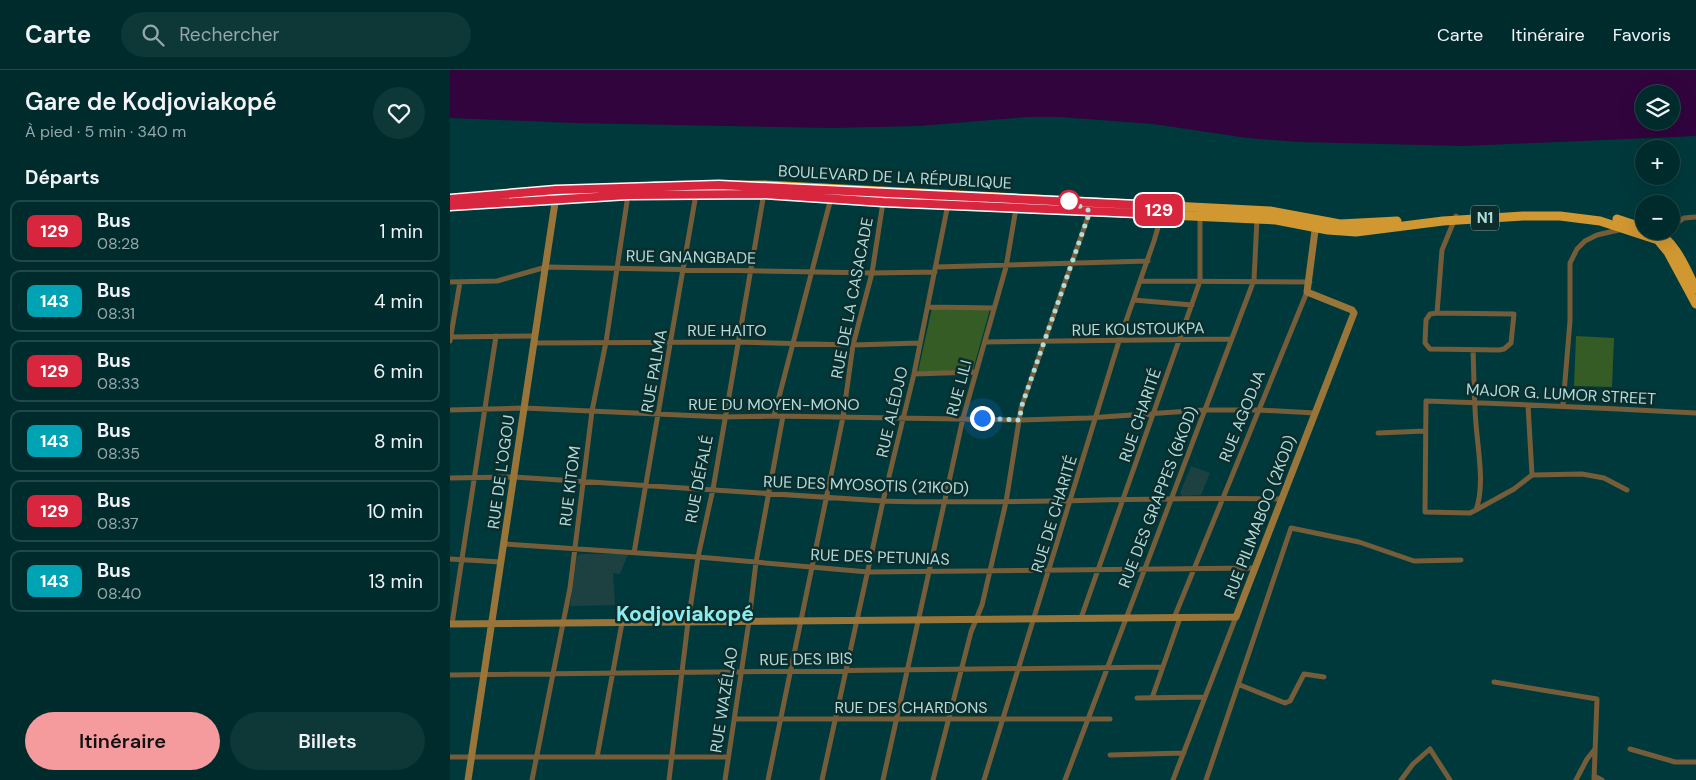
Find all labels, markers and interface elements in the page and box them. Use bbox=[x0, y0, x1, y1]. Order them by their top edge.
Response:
search box bbox=[121, 12, 471, 57]
text: Carte bbox=[25, 19, 91, 50]
icon: search bbox=[139, 21, 167, 49]
text: Rechercher bbox=[179, 22, 280, 47]
text: Carte bbox=[1437, 23, 1483, 47]
text: Itinéraire bbox=[1511, 23, 1585, 47]
text: Favoris bbox=[1613, 23, 1671, 47]
map controls bbox=[1635, 85, 1680, 240]
button: layers bbox=[1635, 85, 1680, 130]
text: Gare de Kodjoviakopé bbox=[25, 86, 277, 117]
button: heart bbox=[373, 87, 425, 139]
text: À pied · 5 min · 340 m bbox=[25, 121, 186, 142]
button: + bbox=[1635, 140, 1680, 185]
street label: BOULEVARD DE LA RÉPUBLIQUE bbox=[778, 160, 1012, 194]
text: Départs bbox=[25, 165, 100, 190]
unlabelled marker bbox=[1058, 190, 1080, 212]
line badge: 129 bbox=[1130, 194, 1188, 226]
button: − bbox=[1635, 195, 1680, 240]
text: 129 bbox=[1145, 198, 1173, 222]
road number: N1 bbox=[1471, 206, 1499, 230]
text: Bus bbox=[97, 208, 131, 233]
street label: RUE DE LA CASACADE bbox=[826, 216, 878, 380]
text: 129 bbox=[40, 219, 69, 243]
text: 1 min bbox=[380, 219, 423, 244]
text: 08:28 bbox=[97, 233, 140, 254]
street label: RUE GNANGBADE bbox=[626, 245, 756, 269]
text: Bus bbox=[97, 278, 131, 303]
text: 143 bbox=[40, 289, 69, 313]
text: 4 min bbox=[374, 289, 423, 314]
text: 08:31 bbox=[97, 303, 135, 324]
street label: RUE KOUSTOUKPA bbox=[1071, 317, 1205, 341]
street label: RUE HAITO bbox=[687, 320, 767, 341]
street label: RUE PALMA bbox=[636, 327, 672, 414]
text: Bus bbox=[97, 348, 131, 373]
street label: RUE LILI bbox=[941, 357, 977, 419]
text: 129 bbox=[40, 359, 69, 383]
text: 6 min bbox=[374, 359, 423, 384]
street label: RUE ALÉDJO bbox=[871, 364, 913, 460]
street label: RUE CHARITÉ bbox=[1114, 365, 1166, 465]
street label: RUE AGODJA bbox=[1214, 367, 1270, 465]
text: 08:33 bbox=[97, 373, 140, 394]
street label: MAJOR G. LUMOR STREET bbox=[1465, 379, 1657, 409]
street label: RUE DU MOYEN-MONO bbox=[688, 394, 860, 415]
street label: RUE DES GRAPPES (6KOD) bbox=[1114, 403, 1202, 591]
your location bbox=[970, 406, 995, 431]
street label: RUE DE L'OGOU bbox=[483, 414, 519, 530]
text: Bus bbox=[97, 418, 131, 443]
text: 143 bbox=[40, 429, 69, 453]
text: 8 min bbox=[374, 429, 423, 454]
street label: RUE PILIMABOO (2KOD) bbox=[1219, 432, 1301, 602]
street label: RUE DÉFALÉ bbox=[680, 433, 718, 525]
text: 08:35 bbox=[97, 443, 140, 464]
street label: RUE KITOM bbox=[555, 445, 585, 527]
street label: RUE DE CHARITÉ bbox=[1026, 453, 1082, 575]
street label: RUE DES MYOSOTIS (21KOD) bbox=[763, 471, 969, 499]
text: Bus bbox=[97, 488, 131, 513]
text: 129 bbox=[40, 499, 69, 523]
text: 10 min bbox=[367, 499, 423, 524]
text: 08:37 bbox=[97, 513, 139, 534]
street label: RUE DES PETUNIAS bbox=[810, 544, 950, 570]
text: Bus bbox=[97, 558, 131, 583]
text: 143 bbox=[40, 569, 69, 593]
text: 13 min bbox=[368, 569, 423, 594]
text: 08:40 bbox=[97, 583, 142, 604]
district label: Kodjoviakopé bbox=[616, 600, 754, 628]
street label: RUE WAZÉLAO bbox=[705, 646, 743, 754]
street label: RUE DES IBIS bbox=[759, 648, 853, 670]
street label: RUE DES CHARDONS bbox=[834, 697, 988, 718]
button: Itinéraire bbox=[25, 712, 220, 770]
button: Billets bbox=[230, 712, 425, 770]

